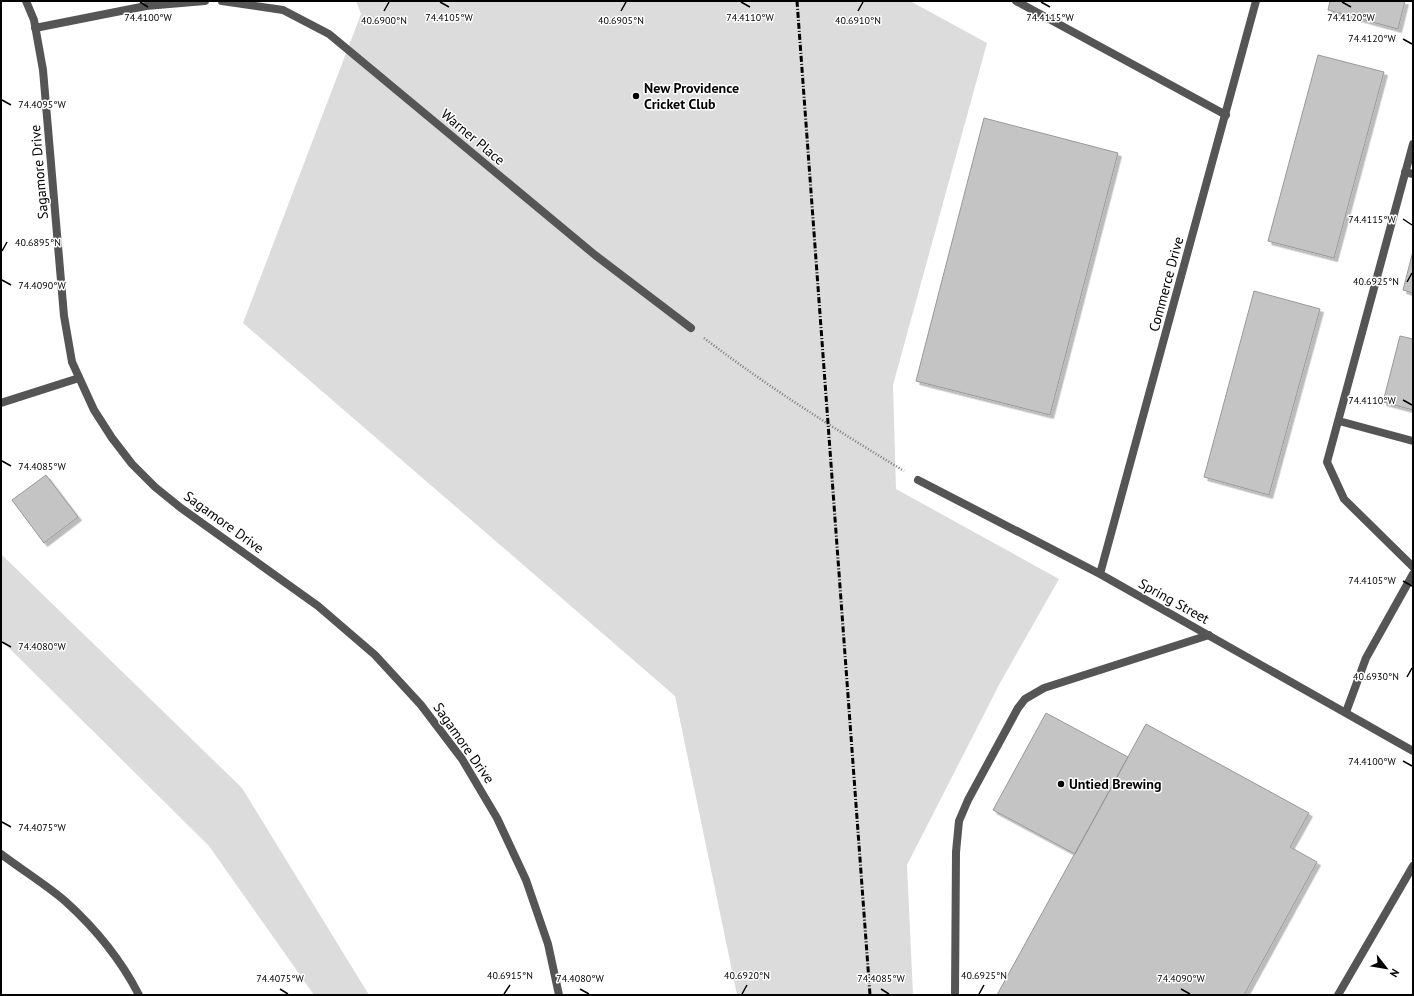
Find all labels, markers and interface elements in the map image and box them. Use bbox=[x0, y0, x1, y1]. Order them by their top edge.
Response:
text: 74.4100°W bbox=[124, 11, 172, 24]
text: 74.4105°W bbox=[425, 11, 473, 24]
text: 74.4110°W bbox=[726, 11, 774, 24]
text: 74.4115°W bbox=[1026, 11, 1074, 24]
text: 74.4120°W bbox=[1327, 11, 1375, 24]
text: 40.6900°N bbox=[361, 14, 407, 27]
text: 40.6905°N bbox=[598, 14, 644, 27]
text: 40.6910°N bbox=[835, 14, 881, 27]
text: 74.4120°W bbox=[1348, 32, 1396, 45]
place label: New Providence Cricket Club bbox=[644, 79, 739, 113]
marker: New Providence Cricket Club bbox=[631, 91, 641, 101]
text: 74.4095°W bbox=[18, 98, 66, 111]
street label: Warner Place bbox=[437, 105, 509, 169]
street label: Sagamore Drive bbox=[26, 124, 52, 220]
text: 74.4115°W bbox=[1348, 213, 1396, 226]
street label: Commerce Drive bbox=[1145, 234, 1187, 334]
text: 40.6895°N bbox=[15, 236, 61, 249]
text: 40.6925°N bbox=[1353, 275, 1399, 288]
text: 74.4090°W bbox=[18, 279, 66, 292]
text: 74.4110°W bbox=[1348, 394, 1396, 407]
text: 74.4085°W bbox=[18, 460, 66, 473]
street label: Sagamore Drive bbox=[180, 487, 268, 557]
street label: Spring Street bbox=[1135, 574, 1213, 628]
text: 74.4105°W bbox=[1348, 574, 1396, 587]
text: 74.4080°W bbox=[18, 640, 66, 653]
text: 40.6930°N bbox=[1353, 670, 1399, 683]
street label: Sagamore Drive bbox=[429, 699, 499, 787]
text: 74.4100°W bbox=[1348, 755, 1396, 768]
place label: Untied Brewing bbox=[1069, 775, 1161, 793]
marker: Untied Brewing bbox=[1056, 779, 1066, 789]
text: 74.4075°W bbox=[18, 821, 66, 834]
north arrow bbox=[1366, 948, 1406, 988]
text: N bbox=[1387, 966, 1402, 980]
text: 40.6915°N bbox=[487, 969, 533, 982]
text: 40.6920°N bbox=[724, 969, 770, 982]
text: 40.6925°N bbox=[961, 969, 1007, 982]
text: 74.4075°W bbox=[256, 972, 304, 985]
text: 74.4080°W bbox=[556, 972, 604, 985]
text: 74.4085°W bbox=[857, 972, 905, 985]
text: 74.4090°W bbox=[1157, 972, 1205, 985]

